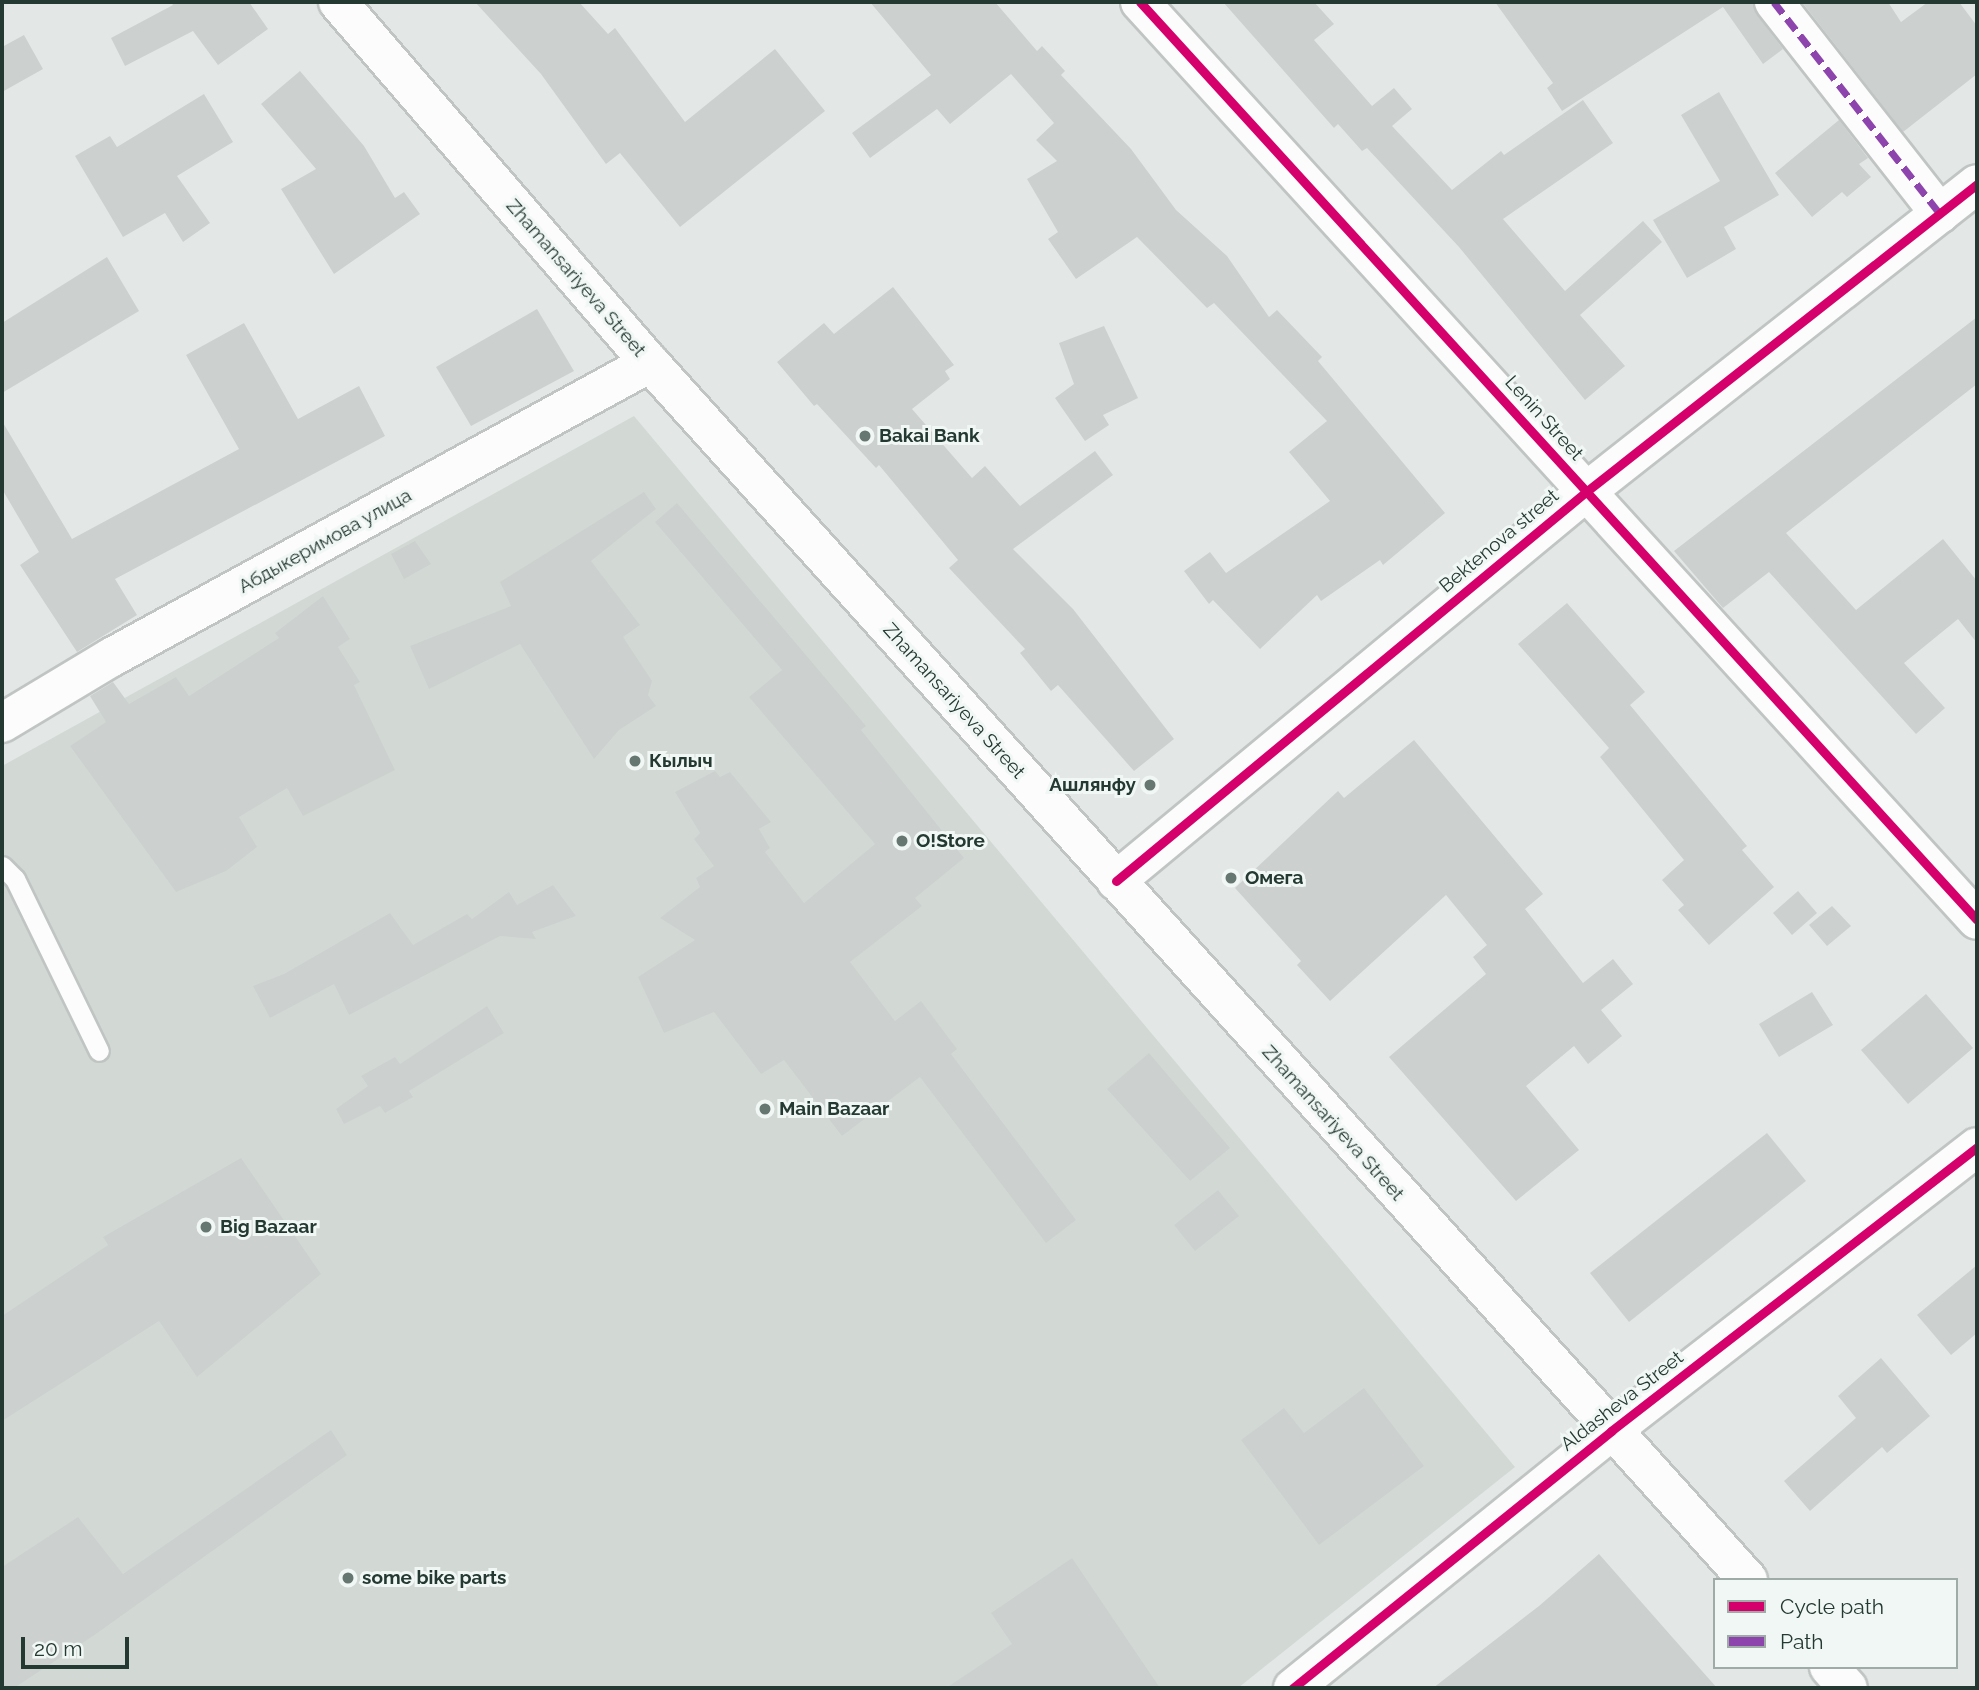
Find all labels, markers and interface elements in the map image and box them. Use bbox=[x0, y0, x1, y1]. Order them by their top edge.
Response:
street label: Zhamansariyeva Street bbox=[501, 195, 651, 361]
street label: Lenin Street bbox=[1500, 371, 1588, 465]
place label: Bakai Bank bbox=[879, 425, 980, 447]
marker: Bakai Bank bbox=[857, 428, 873, 444]
street label: Абдыкеримова улица bbox=[234, 484, 416, 598]
street label: Bektenova street bbox=[1435, 484, 1563, 598]
street label: Zhamansariyeva Street bbox=[878, 619, 1030, 783]
place label: Кылыч bbox=[649, 750, 713, 772]
marker: Кылыч bbox=[627, 753, 643, 769]
place label: Ашлянфу bbox=[1049, 774, 1136, 796]
marker: Ашлянфу bbox=[1142, 777, 1158, 793]
place label: O!Store bbox=[916, 830, 985, 852]
marker: O!Store bbox=[894, 833, 910, 849]
place label: Омега bbox=[1245, 867, 1303, 889]
marker: Омега bbox=[1223, 870, 1239, 886]
street label: Zhamansariyeva Street bbox=[1257, 1041, 1409, 1205]
place label: Main Bazaar bbox=[779, 1098, 889, 1120]
marker: Main Bazaar bbox=[757, 1101, 773, 1117]
place label: Big Bazaar bbox=[220, 1216, 317, 1238]
marker: Big Bazaar bbox=[198, 1219, 214, 1235]
street label: Aldasheva Street bbox=[1556, 1346, 1688, 1456]
place label: some bike parts bbox=[362, 1567, 506, 1589]
marker: some bike parts bbox=[340, 1570, 356, 1586]
legend bbox=[1713, 1578, 1958, 1669]
text: Cycle path bbox=[1780, 1594, 1884, 1619]
scale bar bbox=[24, 1624, 133, 1668]
text: Path bbox=[1780, 1629, 1824, 1654]
text: 20 m bbox=[34, 1636, 82, 1661]

